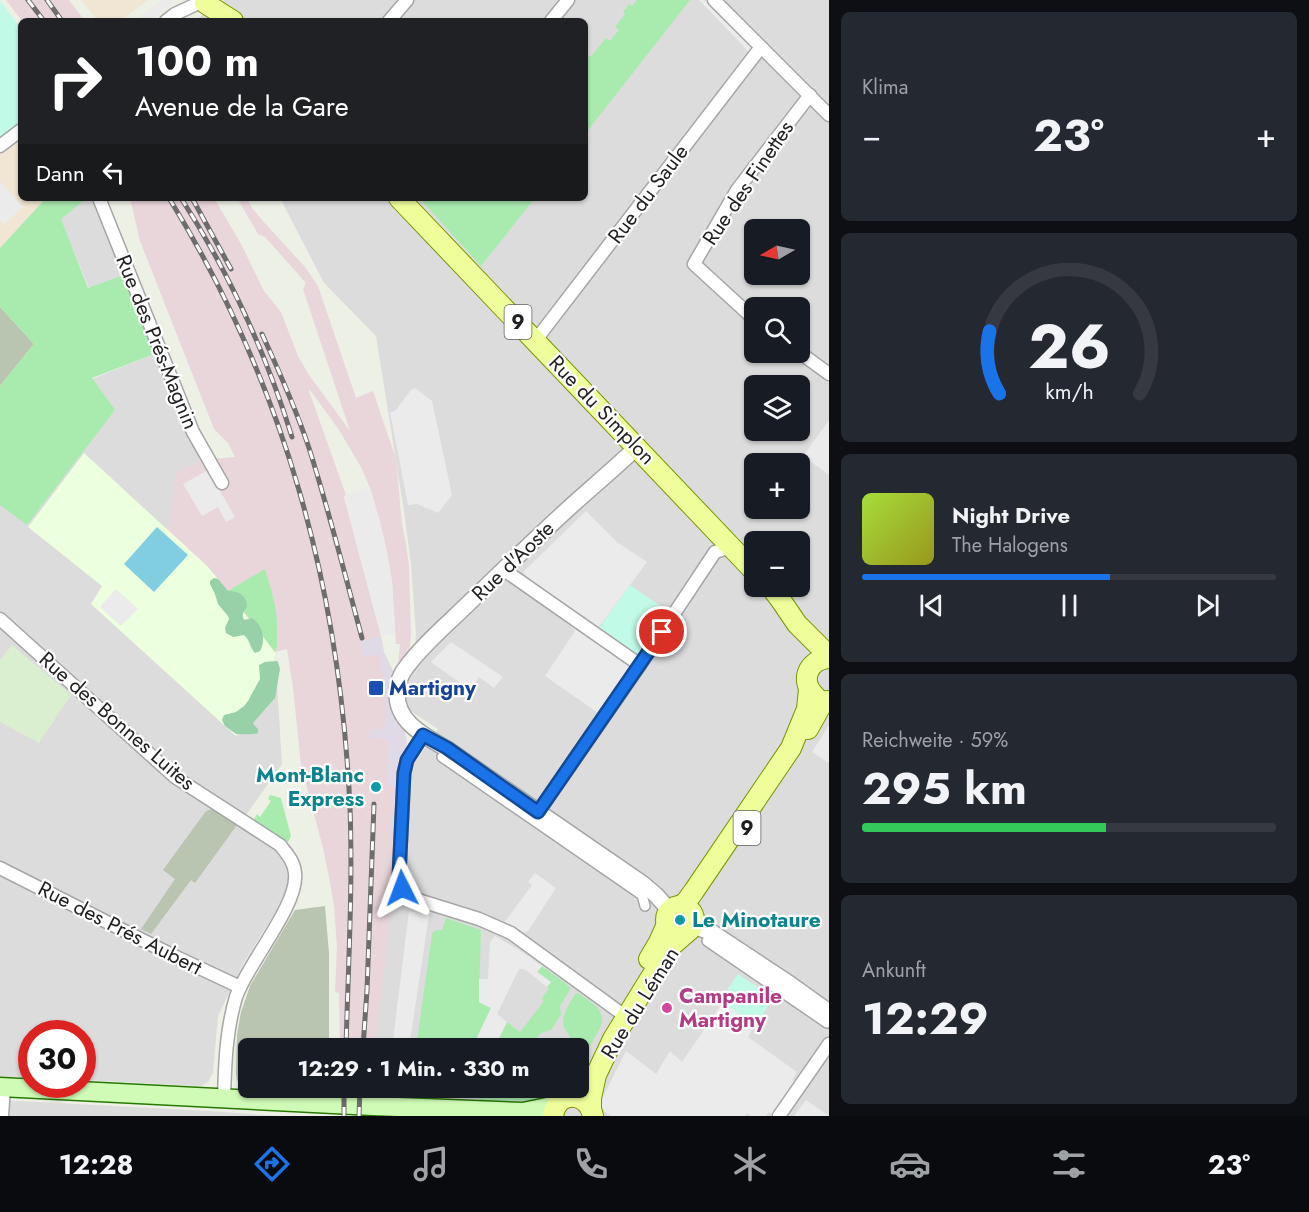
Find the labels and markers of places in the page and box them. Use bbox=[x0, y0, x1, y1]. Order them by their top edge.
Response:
pin bbox=[636, 606, 687, 657]
place label: Martigny bbox=[389, 673, 477, 703]
marker: Martigny bbox=[367, 679, 385, 697]
place label: Mont-Blanc Express bbox=[256, 760, 364, 814]
marker: Mont-Blanc Express bbox=[369, 780, 383, 794]
place label: Le Minotaure bbox=[692, 905, 821, 935]
marker: Le Minotaure bbox=[673, 913, 687, 927]
place label: Campanile Martigny bbox=[679, 981, 782, 1035]
marker: Campanile Martigny bbox=[660, 1001, 674, 1015]

